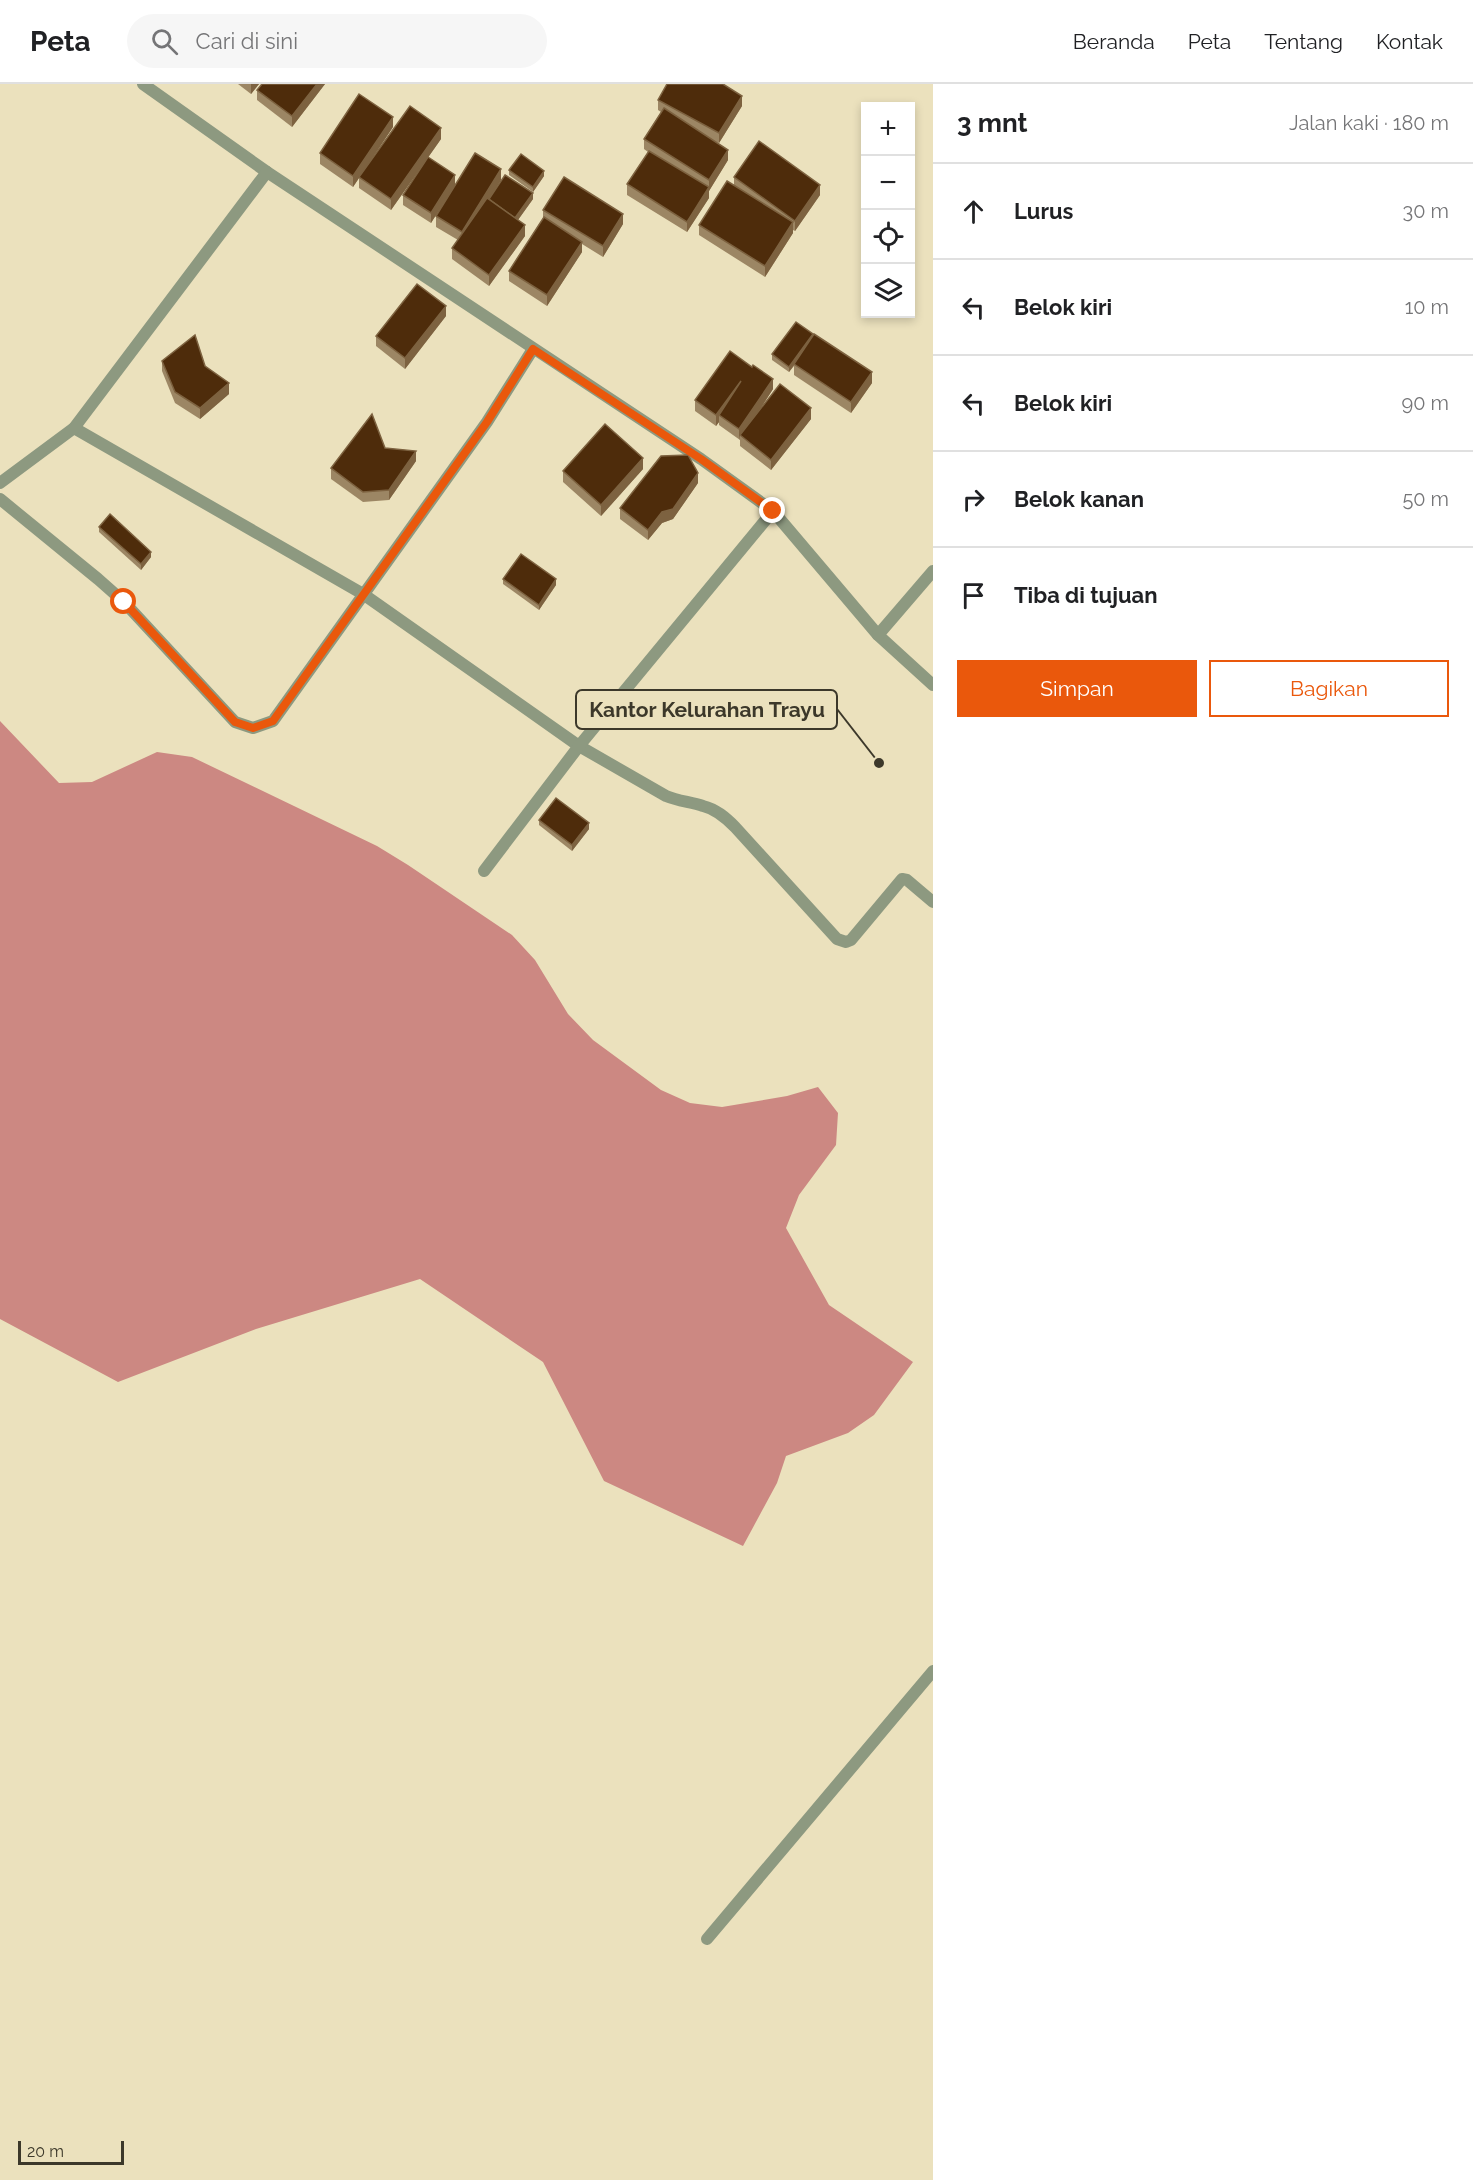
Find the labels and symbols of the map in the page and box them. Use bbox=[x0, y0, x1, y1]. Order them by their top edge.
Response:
route end bbox=[759, 497, 785, 523]
route start bbox=[110, 588, 136, 614]
callout: Kantor Kelurahan Trayu bbox=[576, 690, 837, 729]
text: Kantor Kelurahan Trayu bbox=[589, 697, 825, 722]
scale bar bbox=[18, 2138, 124, 2166]

